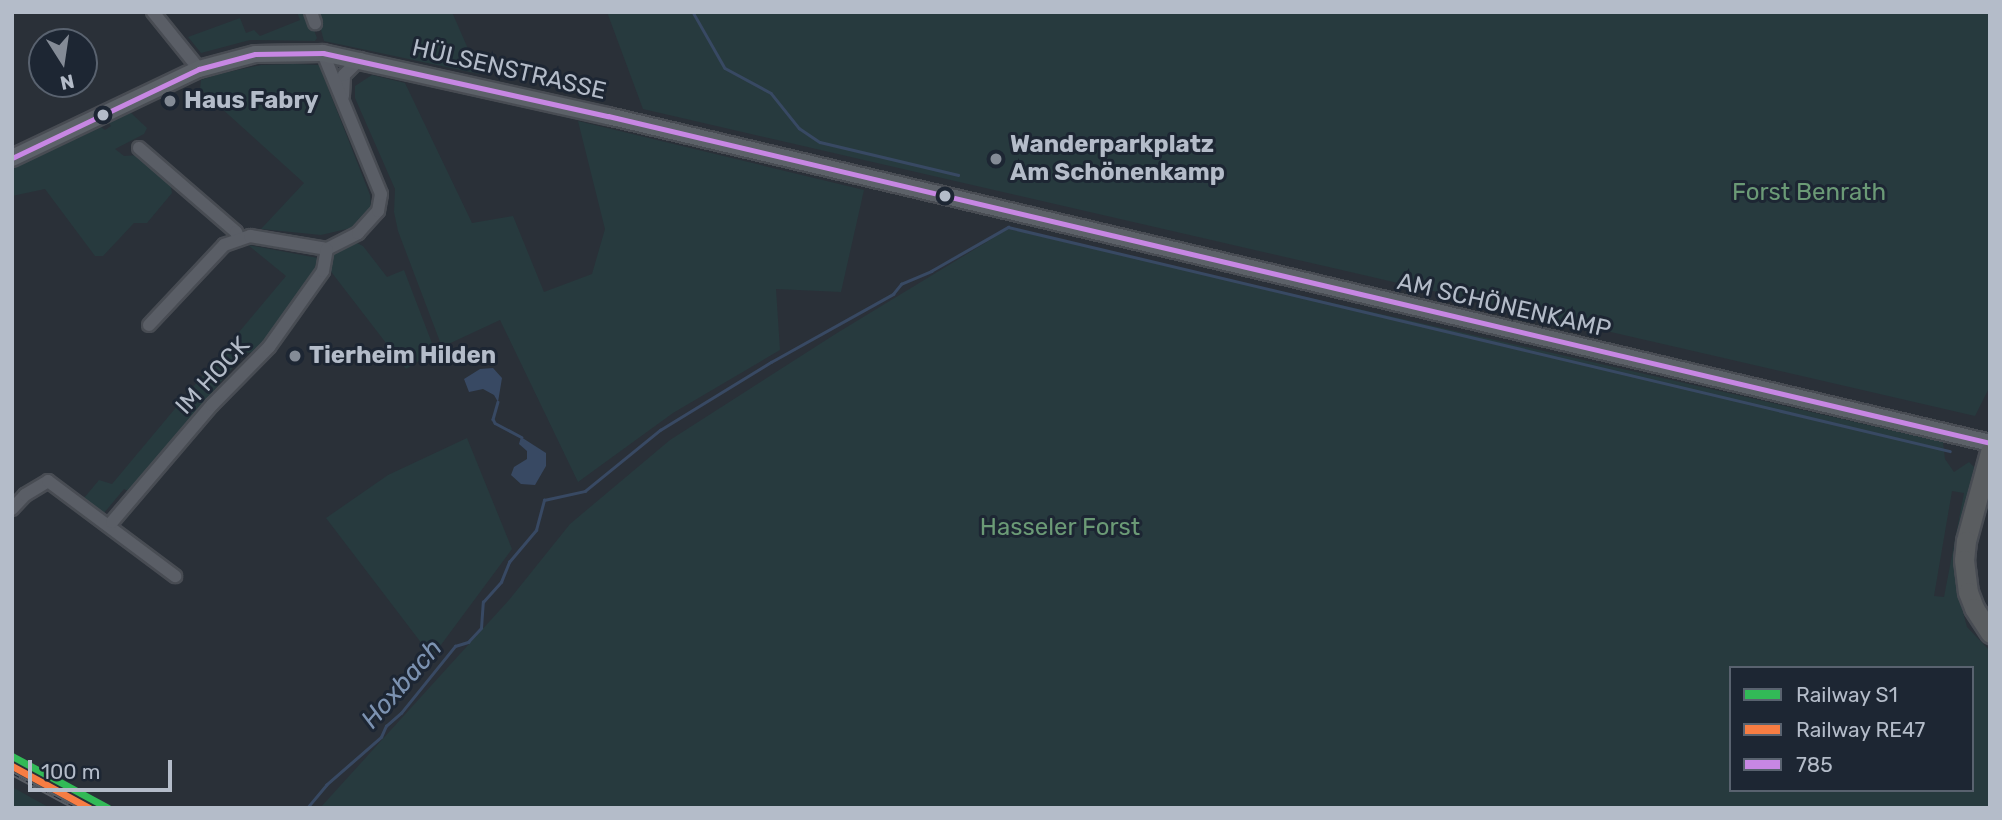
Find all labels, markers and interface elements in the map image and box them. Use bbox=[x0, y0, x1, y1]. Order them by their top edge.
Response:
north arrow bbox=[28, 28, 98, 98]
street label: HÜLSENSTRASSE bbox=[409, 34, 609, 106]
text: N bbox=[58, 69, 76, 95]
place label: Haus Fabry bbox=[184, 87, 319, 115]
marker: Haus Fabry bbox=[162, 93, 178, 109]
unlabelled marker bbox=[96, 108, 110, 122]
place label: Wanderparkplatz Am Schönenkamp bbox=[1010, 131, 1225, 187]
marker: Wanderparkplatz Am Schönenkamp bbox=[988, 151, 1004, 167]
park label: Forst Benrath bbox=[1732, 179, 1886, 207]
unlabelled marker bbox=[938, 189, 952, 203]
street label: AM SCHÖNENKAMP bbox=[1394, 267, 1614, 345]
street label: IM HOCK bbox=[170, 331, 256, 421]
place label: Tierheim Hilden bbox=[309, 342, 496, 370]
marker: Tierheim Hilden bbox=[287, 348, 303, 364]
park label: Hasseler Forst bbox=[980, 514, 1140, 542]
water label: Hoxbach bbox=[355, 633, 449, 735]
legend bbox=[1729, 666, 1974, 792]
text: Railway S1 bbox=[1796, 682, 1898, 707]
text: Railway RE47 bbox=[1796, 717, 1925, 742]
scale bar bbox=[32, 746, 175, 790]
text: 785 bbox=[1796, 752, 1833, 777]
text: 100 m bbox=[41, 759, 100, 784]

